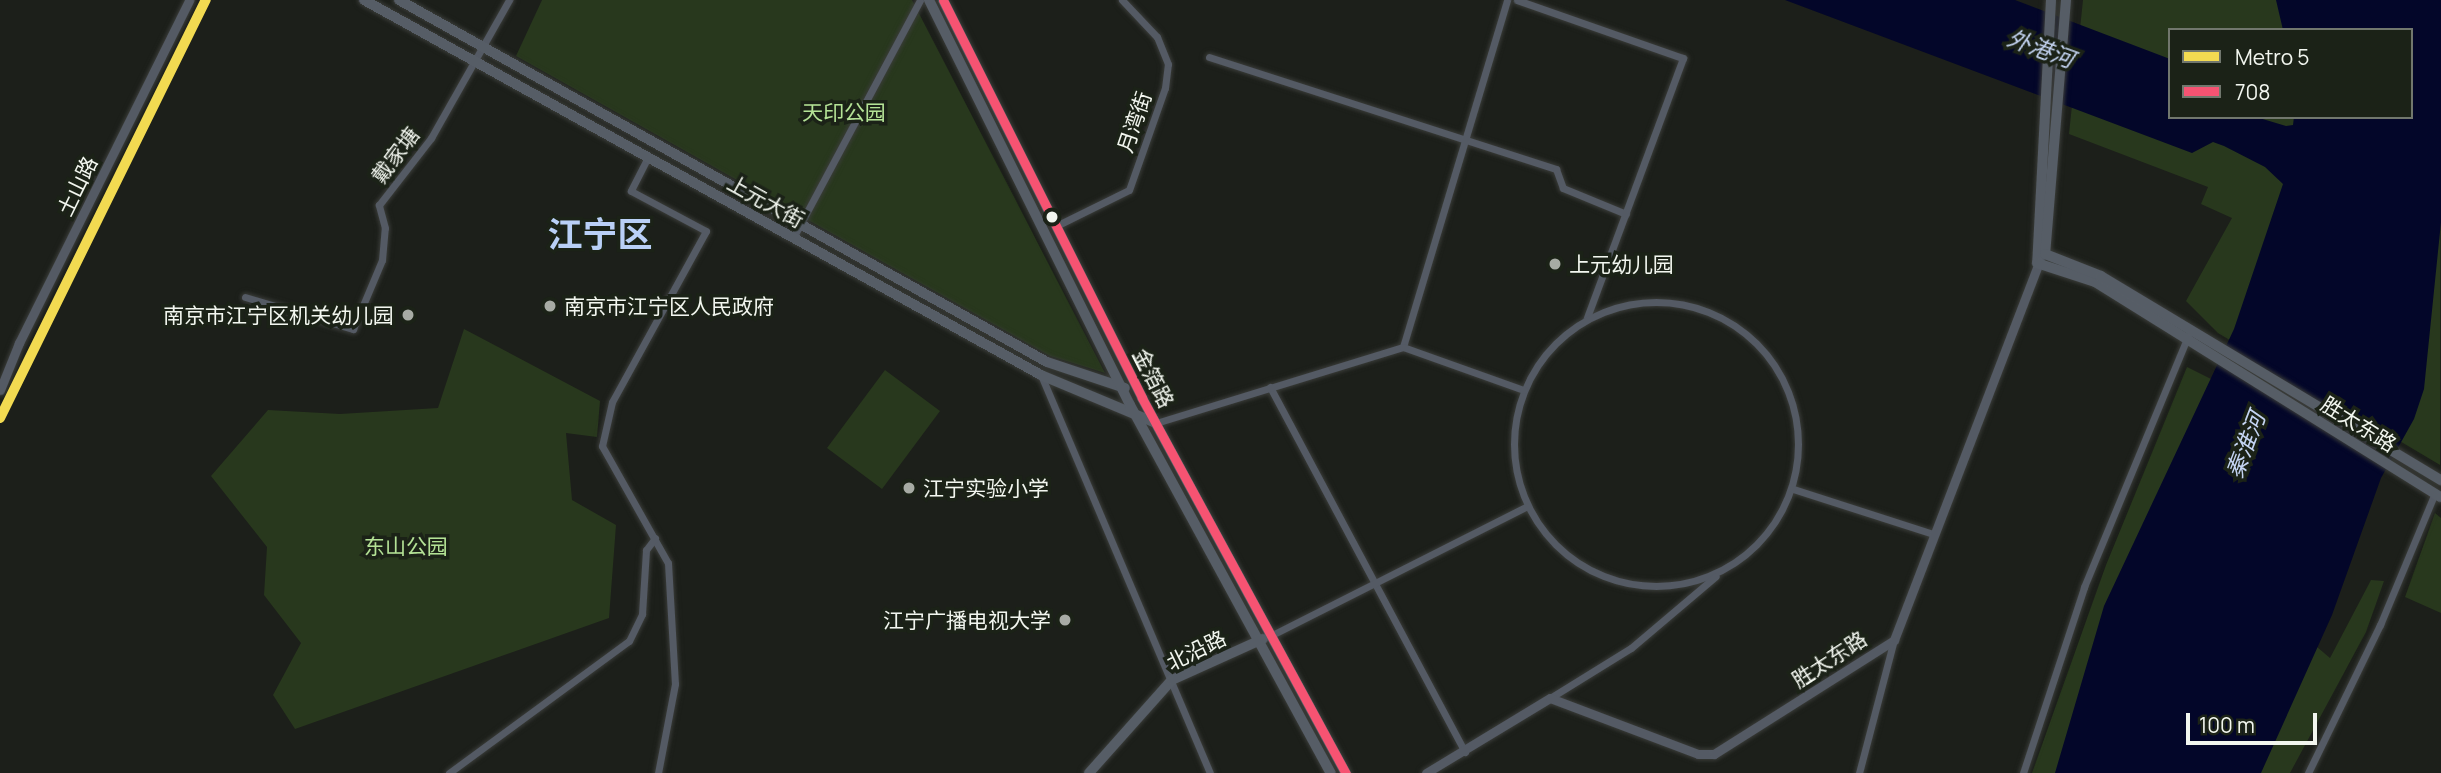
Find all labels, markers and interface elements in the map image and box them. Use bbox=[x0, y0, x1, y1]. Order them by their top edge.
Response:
water label: 外港河 bbox=[2004, 23, 2078, 73]
legend bbox=[2168, 28, 2413, 119]
text: Metro 5 bbox=[2235, 43, 2309, 71]
text: 708 bbox=[2235, 78, 2271, 106]
street label: 月湾街 bbox=[1112, 88, 1156, 156]
park label: 天印公园 bbox=[802, 99, 886, 125]
street label: 戴家塘 bbox=[366, 122, 424, 188]
street label: 土山路 bbox=[52, 152, 102, 220]
street label: 上元大街 bbox=[723, 170, 809, 232]
unlabelled marker bbox=[1045, 210, 1059, 224]
district label: 江宁区 bbox=[548, 213, 652, 255]
place label: 上元幼儿园 bbox=[1569, 251, 1674, 277]
marker: 上元幼儿园 bbox=[1547, 256, 1563, 272]
place label: 南京市江宁区人民政府 bbox=[564, 293, 774, 319]
marker: 南京市江宁区人民政府 bbox=[542, 298, 558, 314]
place label: 南京市江宁区机关幼儿园 bbox=[163, 302, 394, 328]
marker: 南京市江宁区机关幼儿园 bbox=[400, 307, 416, 323]
street label: 金箔路 bbox=[1128, 344, 1180, 412]
street label: 胜太东路 bbox=[2317, 391, 2401, 457]
water label: 秦淮河 bbox=[2220, 408, 2270, 482]
place label: 江宁实验小学 bbox=[923, 475, 1049, 501]
marker: 江宁实验小学 bbox=[901, 480, 917, 496]
park label: 东山公园 bbox=[364, 533, 448, 559]
place label: 江宁广播电视大学 bbox=[883, 607, 1051, 633]
marker: 江宁广播电视大学 bbox=[1057, 612, 1073, 628]
street label: 北沿路 bbox=[1162, 625, 1230, 675]
street label: 胜太东路 bbox=[1787, 626, 1871, 692]
scale bar bbox=[2189, 700, 2320, 744]
text: 100 m bbox=[2199, 711, 2255, 739]

